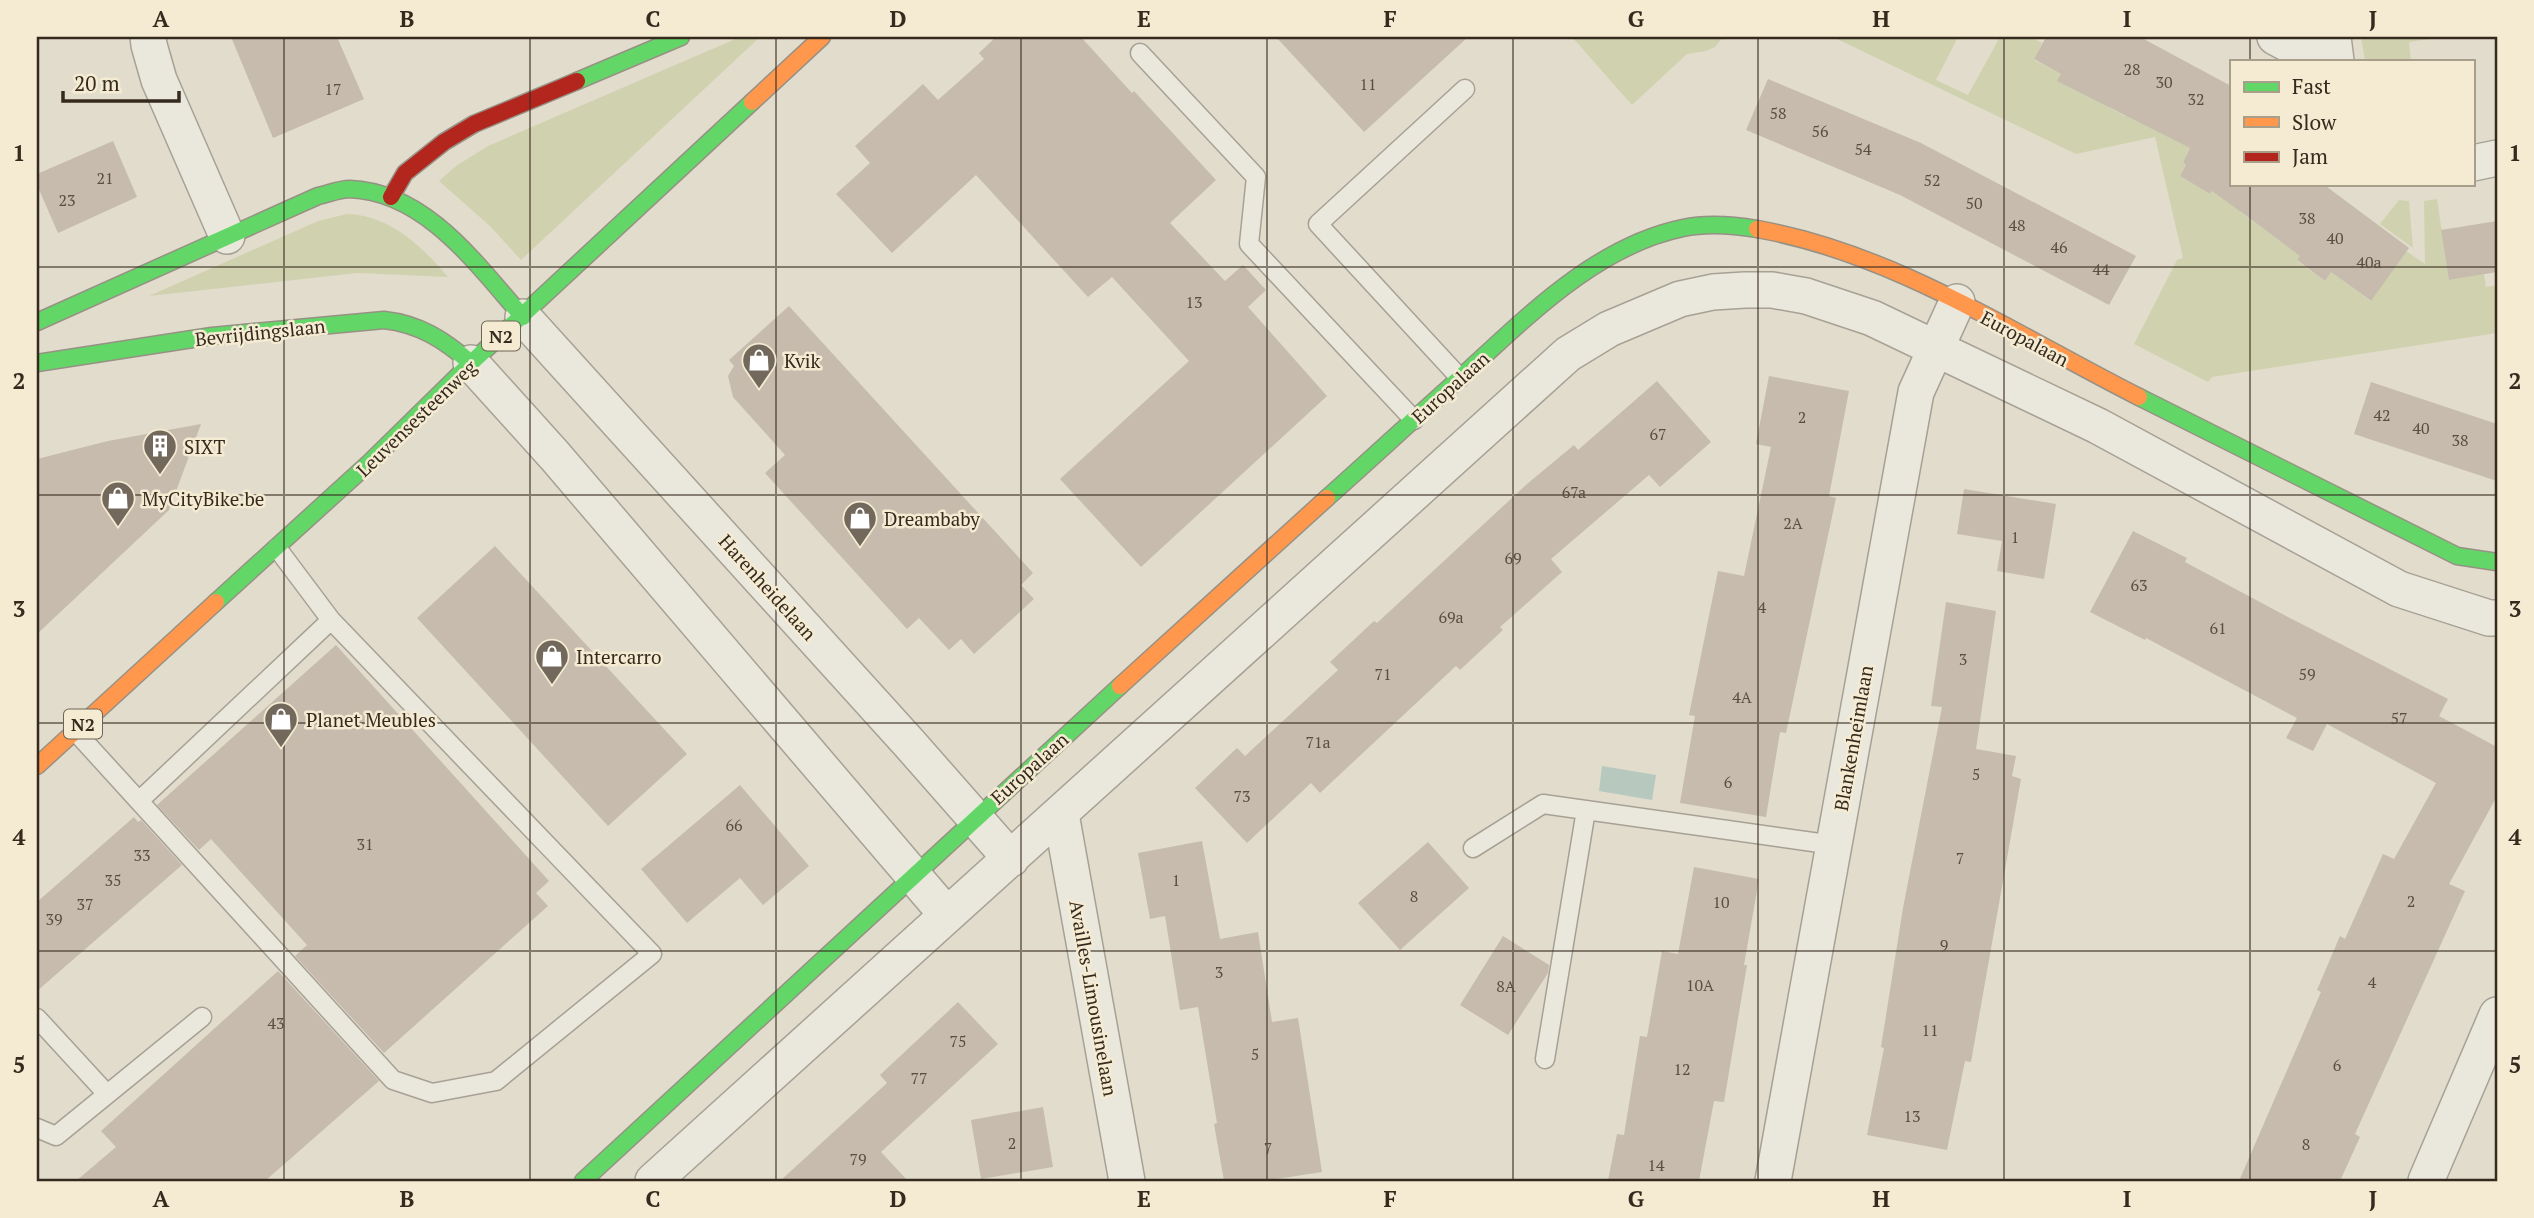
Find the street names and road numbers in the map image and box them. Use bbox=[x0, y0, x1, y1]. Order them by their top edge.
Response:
street label: Europalaan bbox=[1977, 304, 2073, 372]
street label: Bevrijdingslaan bbox=[194, 313, 326, 351]
road number: N2 bbox=[482, 322, 520, 350]
street label: Europalaan bbox=[1406, 345, 1494, 429]
street label: Leuvensesteenweg bbox=[351, 354, 482, 482]
street label: Harenheidelaan bbox=[714, 529, 822, 645]
street label: Blankenheimlaan bbox=[1828, 663, 1878, 813]
road number: N2 bbox=[64, 710, 102, 738]
street label: Europalaan bbox=[985, 726, 1073, 810]
street label: Availles-Limousinelaan bbox=[1064, 898, 1124, 1098]

